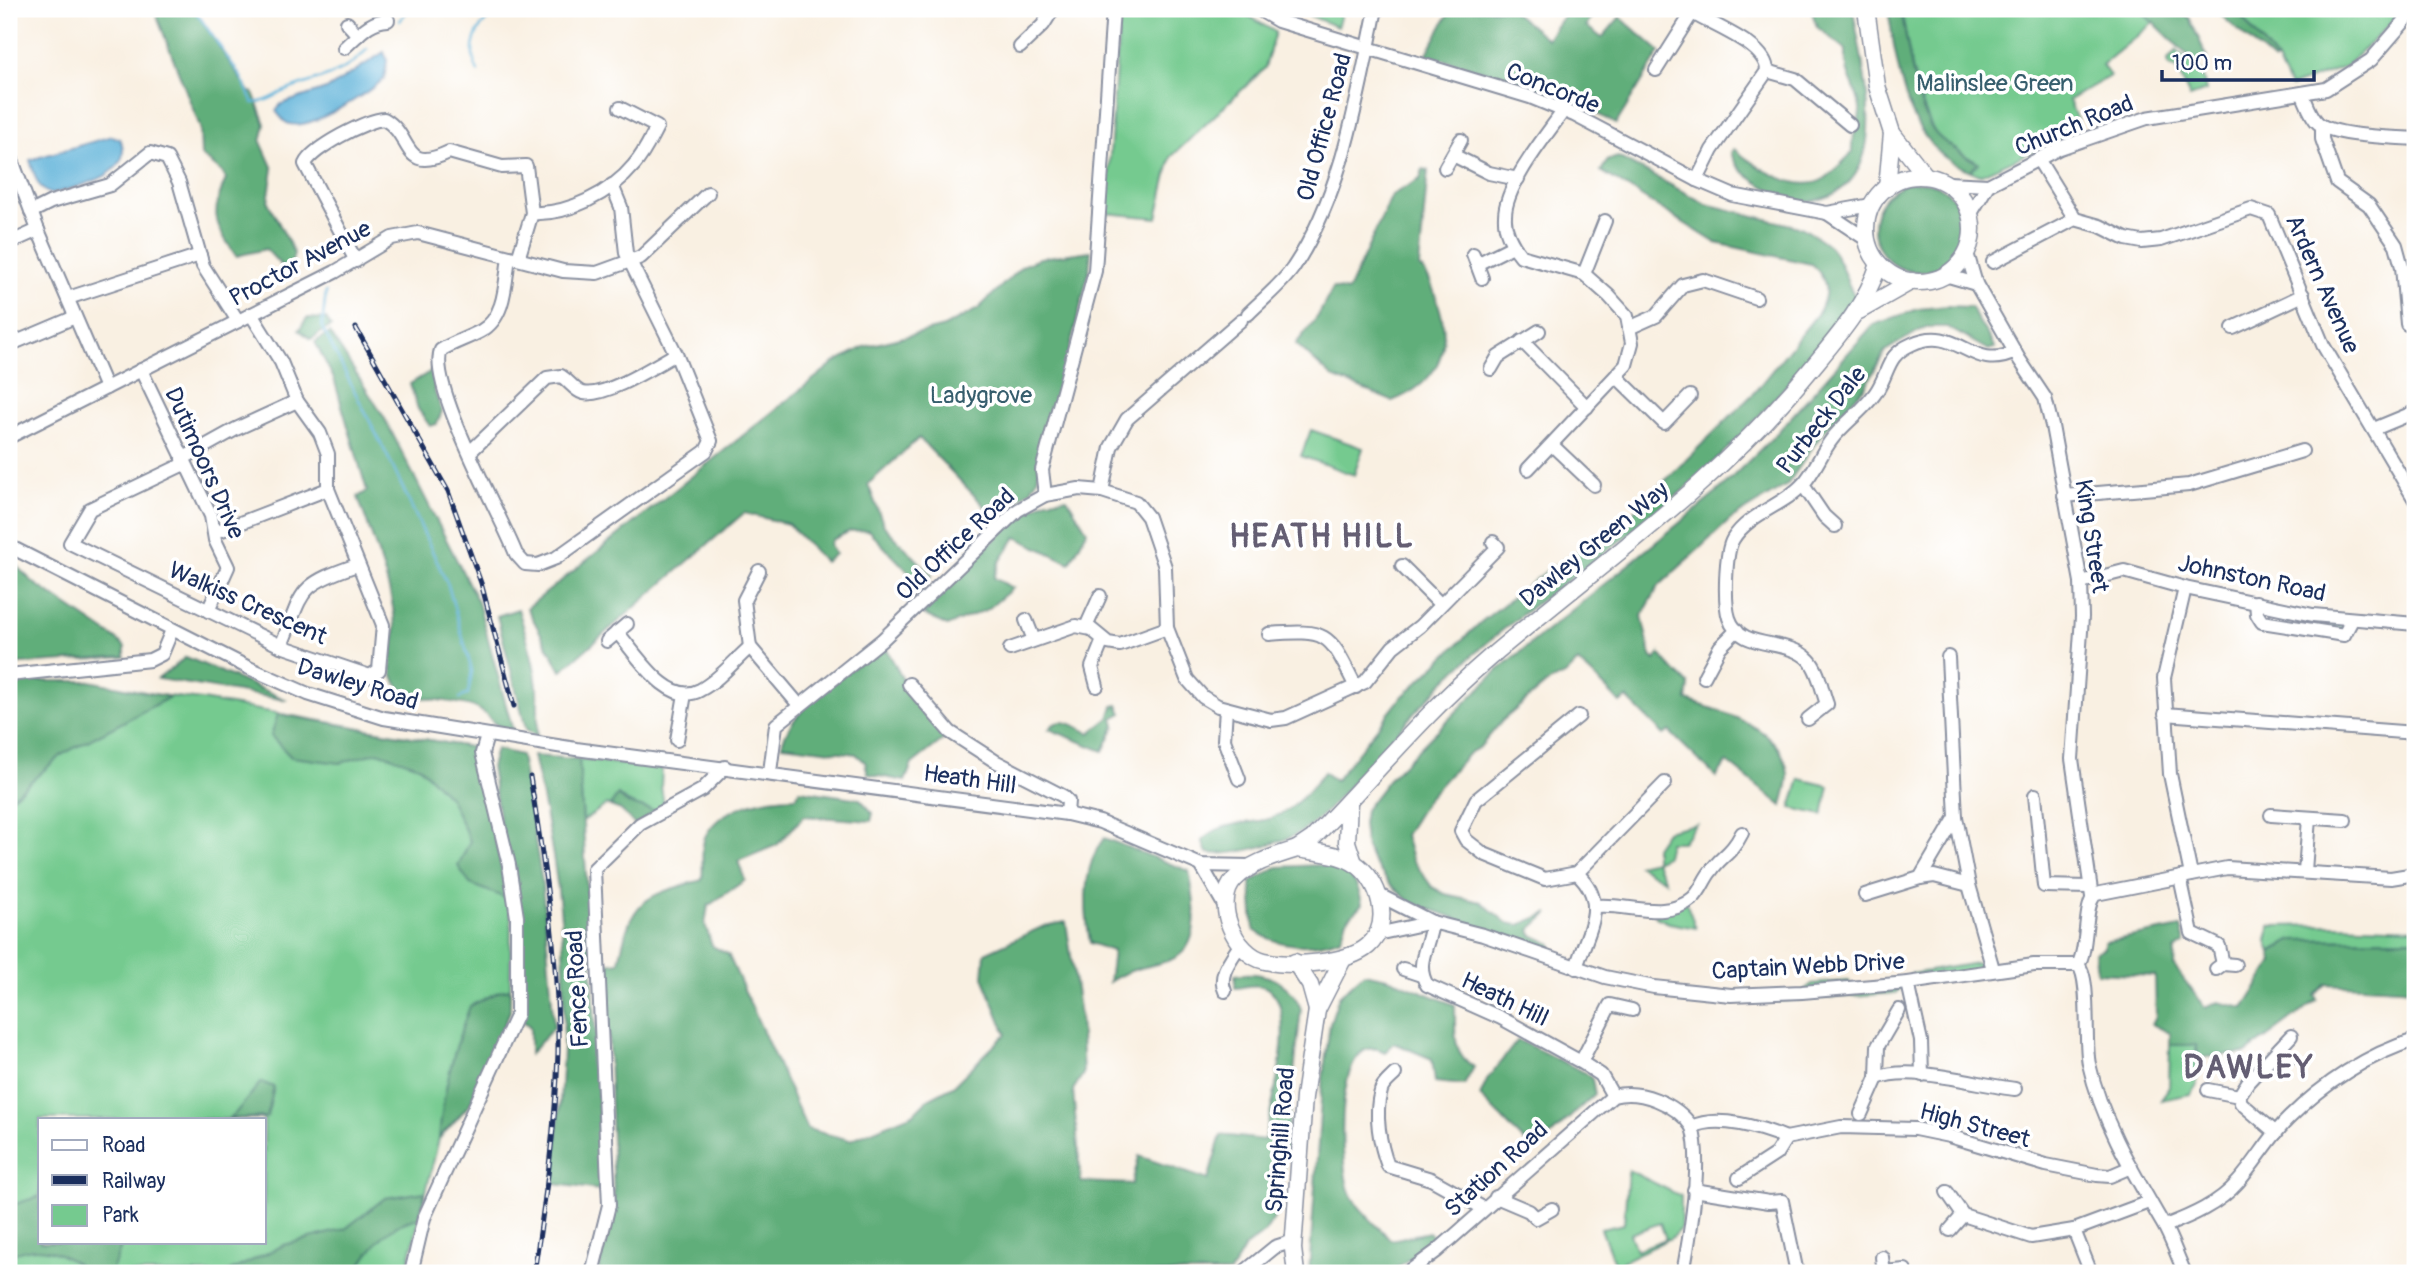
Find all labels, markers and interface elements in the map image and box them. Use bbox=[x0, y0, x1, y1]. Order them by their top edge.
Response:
scale bar bbox=[2162, 38, 2314, 82]
street label: Old Office Road bbox=[1291, 50, 1358, 204]
text: 100 m bbox=[2172, 50, 2232, 77]
street label: Concorde bbox=[1502, 57, 1604, 120]
park label: Malinslee Green bbox=[1916, 69, 2074, 98]
street label: Church Road bbox=[2011, 89, 2138, 162]
street label: Ardern Avenue bbox=[2279, 210, 2366, 358]
street label: Proctor Avenue bbox=[225, 214, 376, 313]
street label: Purbeck Dale bbox=[1770, 361, 1873, 480]
park label: Ladygrove bbox=[930, 381, 1032, 410]
street label: Dutimoors Drive bbox=[158, 383, 251, 544]
street label: Dawley Green Way bbox=[1514, 475, 1675, 613]
street label: King Street bbox=[2068, 477, 2115, 595]
street label: Old Office Road bbox=[890, 482, 1021, 607]
district label: HEATH HILL bbox=[1229, 517, 1415, 557]
street label: Johnston Road bbox=[2175, 549, 2328, 608]
street label: Walkiss Crescent bbox=[164, 556, 332, 651]
street label: Dawley Road bbox=[294, 652, 422, 717]
street label: Heath Hill bbox=[922, 759, 1018, 800]
street label: Fence Road bbox=[560, 929, 595, 1048]
street label: Captain Webb Drive bbox=[1711, 947, 1905, 986]
street label: Heath Hill bbox=[1456, 966, 1553, 1033]
district label: DAWLEY bbox=[2183, 1048, 2315, 1088]
street label: Springhill Road bbox=[1260, 1066, 1301, 1214]
street label: High Street bbox=[1916, 1097, 2034, 1154]
street label: Station Road bbox=[1439, 1115, 1554, 1223]
legend bbox=[38, 1118, 266, 1244]
text: Road bbox=[102, 1132, 146, 1159]
text: Railway bbox=[102, 1168, 166, 1195]
text: Park bbox=[102, 1202, 139, 1229]

